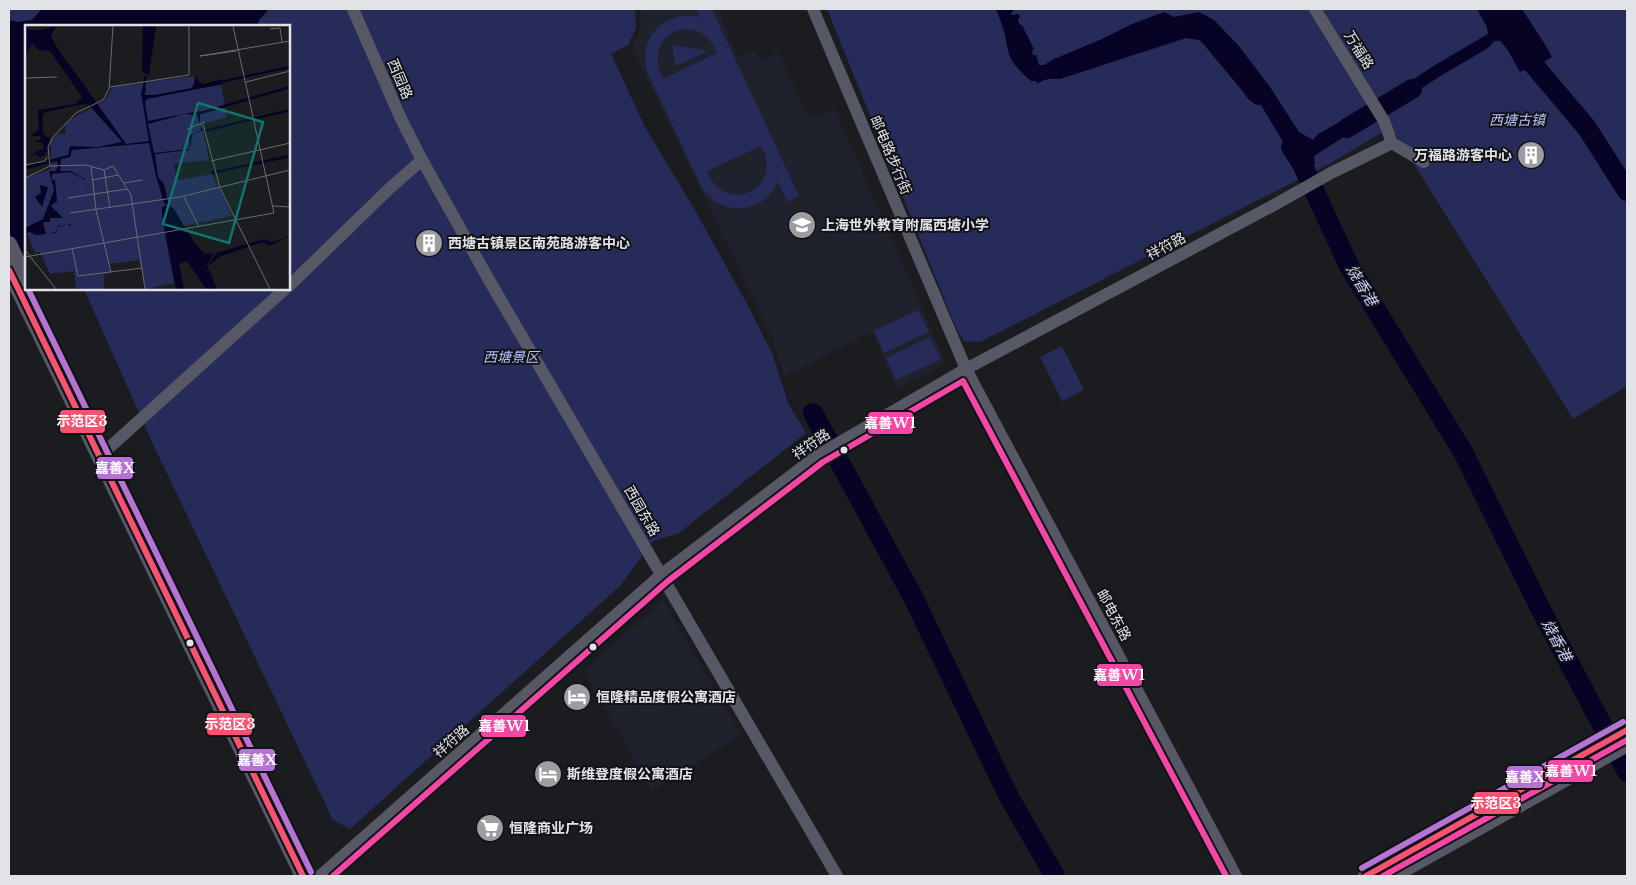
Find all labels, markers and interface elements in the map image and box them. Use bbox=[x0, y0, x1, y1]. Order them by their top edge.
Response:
inset map bbox=[25, 25, 290, 290]
street label: 万福路 bbox=[1340, 27, 1378, 73]
street label: 西园路 bbox=[384, 56, 416, 102]
park label: 西塘古镇 bbox=[1489, 111, 1547, 129]
street label: 邮电路步行街 bbox=[866, 113, 916, 197]
building icon: 万福路游客中心 bbox=[1516, 140, 1546, 170]
place label: 万福路游客中心 bbox=[1414, 146, 1512, 164]
school or university icon: 上海世外教育附属西塘小学 bbox=[787, 210, 817, 240]
place label: 上海世外教育附属西塘小学 bbox=[821, 216, 989, 234]
building icon: 西塘古镇景区南苑路游客中心 bbox=[414, 228, 444, 258]
street label: 祥符路 bbox=[1143, 228, 1189, 264]
place label: 西塘古镇景区南苑路游客中心 bbox=[448, 234, 630, 252]
water label: 烧香港 bbox=[1342, 261, 1383, 311]
park label: 西塘景区 bbox=[483, 348, 541, 366]
line badge: 示范区3 bbox=[59, 409, 106, 434]
line badge: 嘉善W1 bbox=[867, 411, 914, 435]
text: 示范区3 bbox=[57, 412, 108, 430]
text: 嘉善W1 bbox=[864, 414, 916, 432]
street label: 祥符路 bbox=[789, 425, 833, 463]
unlabelled marker bbox=[839, 445, 849, 455]
line badge: 嘉善X bbox=[96, 456, 134, 480]
text: 嘉善X bbox=[95, 459, 136, 477]
street label: 西园东路 bbox=[620, 482, 664, 540]
street label: 邮电东路 bbox=[1093, 586, 1135, 644]
water label: 烧香港 bbox=[1538, 616, 1577, 666]
unlabelled marker bbox=[185, 638, 195, 648]
unlabelled marker bbox=[588, 642, 598, 652]
line badge: 嘉善W1 bbox=[1096, 663, 1143, 687]
text: 嘉善W1 bbox=[1093, 666, 1145, 684]
hotel icon: 恒隆精品度假公寓酒店 bbox=[562, 682, 592, 712]
place label: 恒隆精品度假公寓酒店 bbox=[596, 688, 736, 706]
line badge: 示范区3 bbox=[206, 712, 253, 736]
line badge: 嘉善W1 bbox=[480, 714, 527, 738]
text: 示范区3 bbox=[205, 715, 256, 733]
text: 嘉善W1 bbox=[478, 717, 530, 735]
street label: 祥符路 bbox=[429, 720, 473, 762]
line badge: 嘉善X bbox=[238, 748, 276, 772]
text: 嘉善X bbox=[237, 751, 278, 769]
hotel icon: 斯维登度假公寓酒店 bbox=[533, 759, 563, 789]
line badge: 嘉善W1 bbox=[1547, 759, 1594, 783]
text: 嘉善W1 bbox=[1545, 762, 1597, 780]
place label: 斯维登度假公寓酒店 bbox=[567, 765, 693, 783]
line badge: 嘉善X bbox=[1506, 765, 1544, 789]
text: 嘉善X bbox=[1505, 768, 1546, 786]
line badge: 示范区3 bbox=[1473, 791, 1520, 815]
text: 示范区3 bbox=[1471, 794, 1522, 812]
supermarket icon: 恒隆商业广场 bbox=[475, 813, 505, 843]
place label: 恒隆商业广场 bbox=[509, 819, 593, 837]

